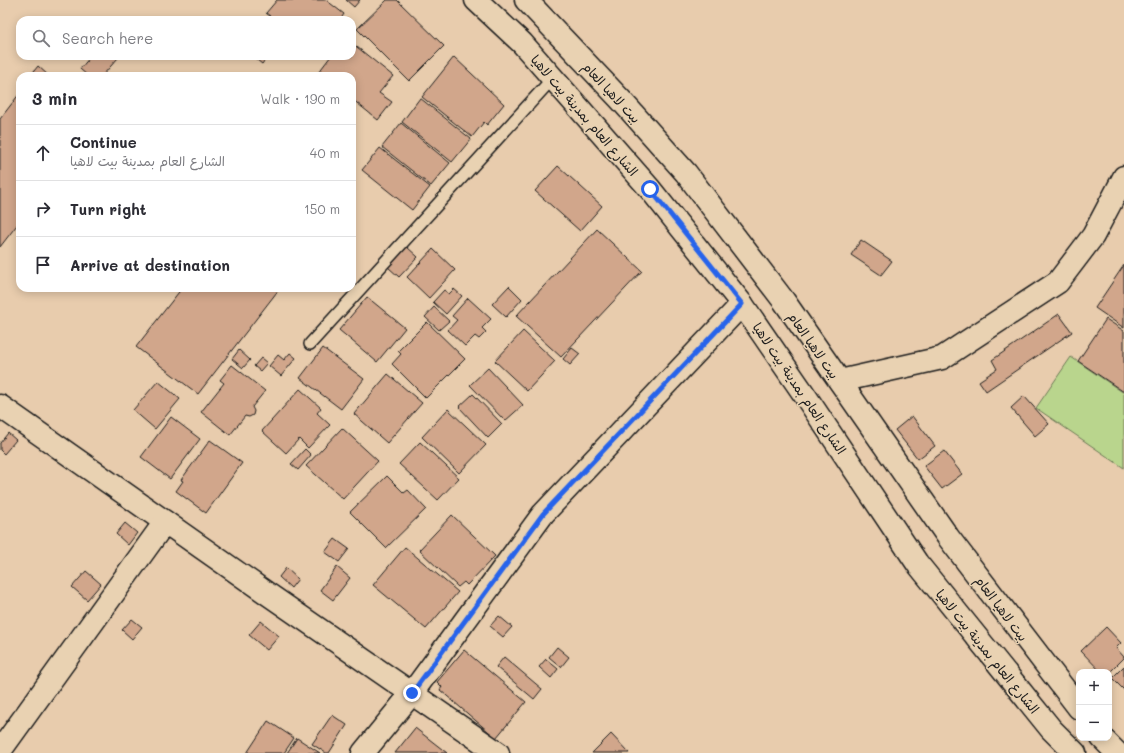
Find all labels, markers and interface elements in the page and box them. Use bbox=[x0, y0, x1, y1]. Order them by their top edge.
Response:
search box bbox=[16, 16, 356, 60]
icon: search bbox=[30, 27, 52, 49]
text: Search here bbox=[62, 28, 153, 48]
street label: الشارع العام بمدينة بيت لاهيا bbox=[525, 51, 642, 181]
street label: بيت لاهيا العام bbox=[577, 58, 645, 128]
text: 3 min bbox=[32, 87, 77, 109]
text: Walk · 190 m bbox=[260, 90, 340, 107]
text: Continue bbox=[70, 132, 137, 152]
icon: ahead bbox=[32, 142, 54, 164]
text: 40 m bbox=[310, 144, 340, 161]
text: الشارع العام بمدينة بيت لاهيا bbox=[70, 152, 225, 169]
route start bbox=[641, 180, 659, 198]
icon: right bbox=[32, 198, 54, 220]
text: Turn right bbox=[70, 199, 147, 219]
text: 150 m bbox=[304, 200, 340, 217]
icon: arrive bbox=[32, 254, 54, 276]
text: Arrive at destination bbox=[70, 255, 230, 275]
street label: بيت لاهيا العام bbox=[782, 308, 843, 384]
street label: الشارع العام بمدينة بيت لاهيا bbox=[747, 319, 850, 459]
street label: بيت لاهيا العام bbox=[969, 572, 1032, 646]
street label: الشارع العام بمدينة بيت لاهيا bbox=[930, 585, 1043, 718]
map controls bbox=[1076, 669, 1112, 741]
button: + bbox=[1076, 669, 1112, 705]
route end bbox=[403, 684, 421, 702]
button: − bbox=[1076, 705, 1112, 741]

